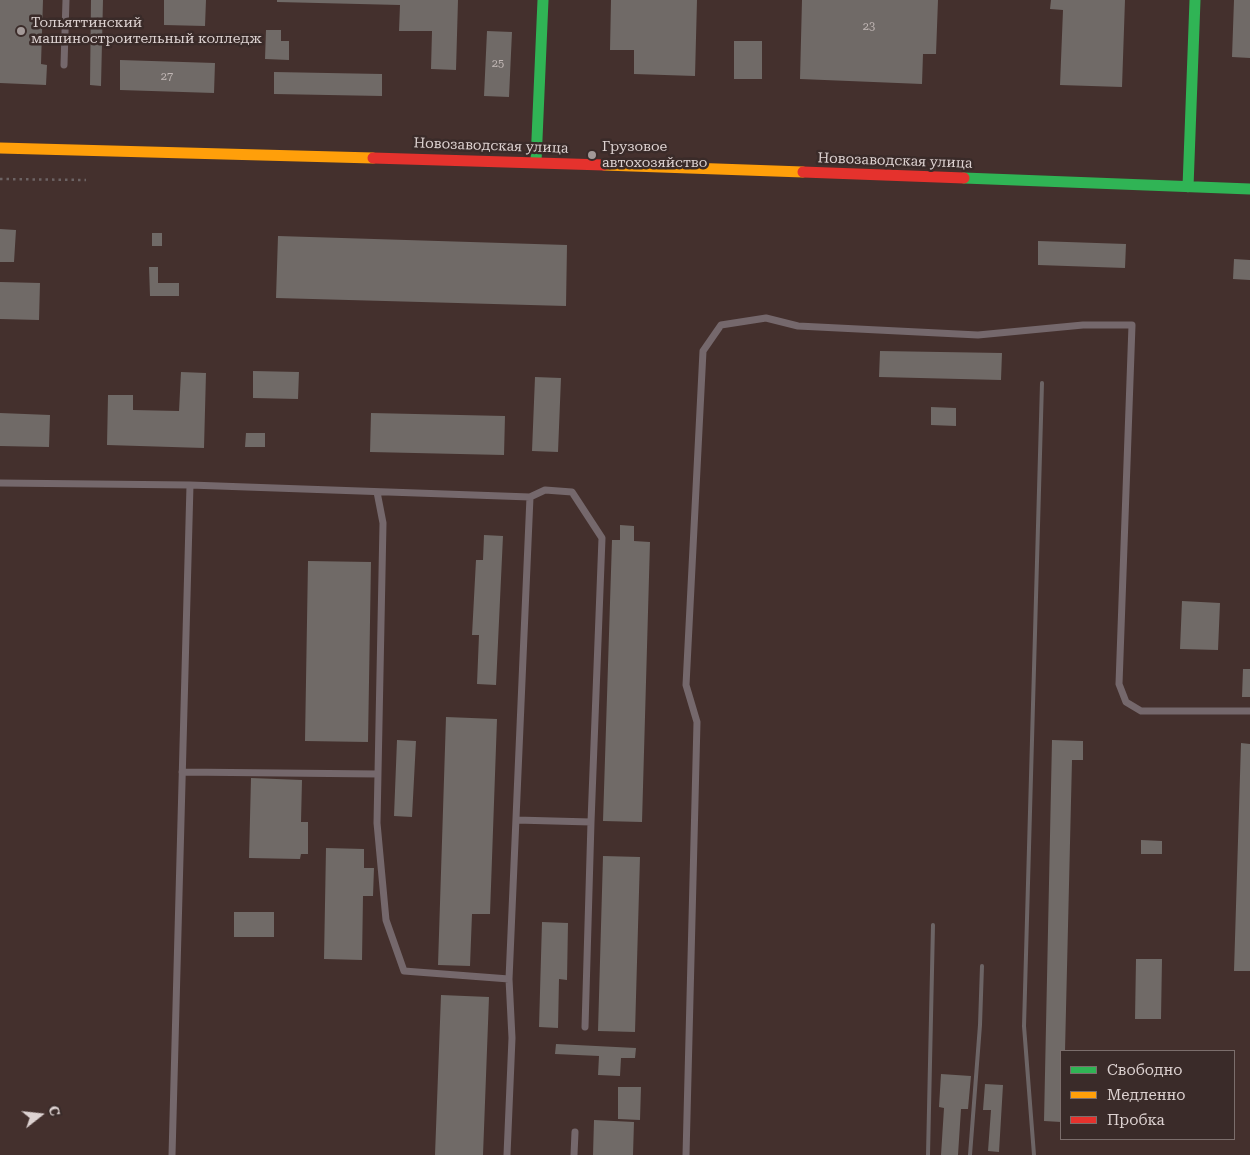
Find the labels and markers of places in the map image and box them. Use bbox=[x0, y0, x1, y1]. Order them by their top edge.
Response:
place label: Тольяттинский машиностроительный колледж bbox=[31, 15, 262, 48]
marker: Тольяттинский машиностроительный колледж bbox=[15, 25, 27, 37]
place label: Грузовое автохозяйство bbox=[602, 139, 707, 172]
marker: Грузовое автохозяйство bbox=[586, 149, 598, 161]

